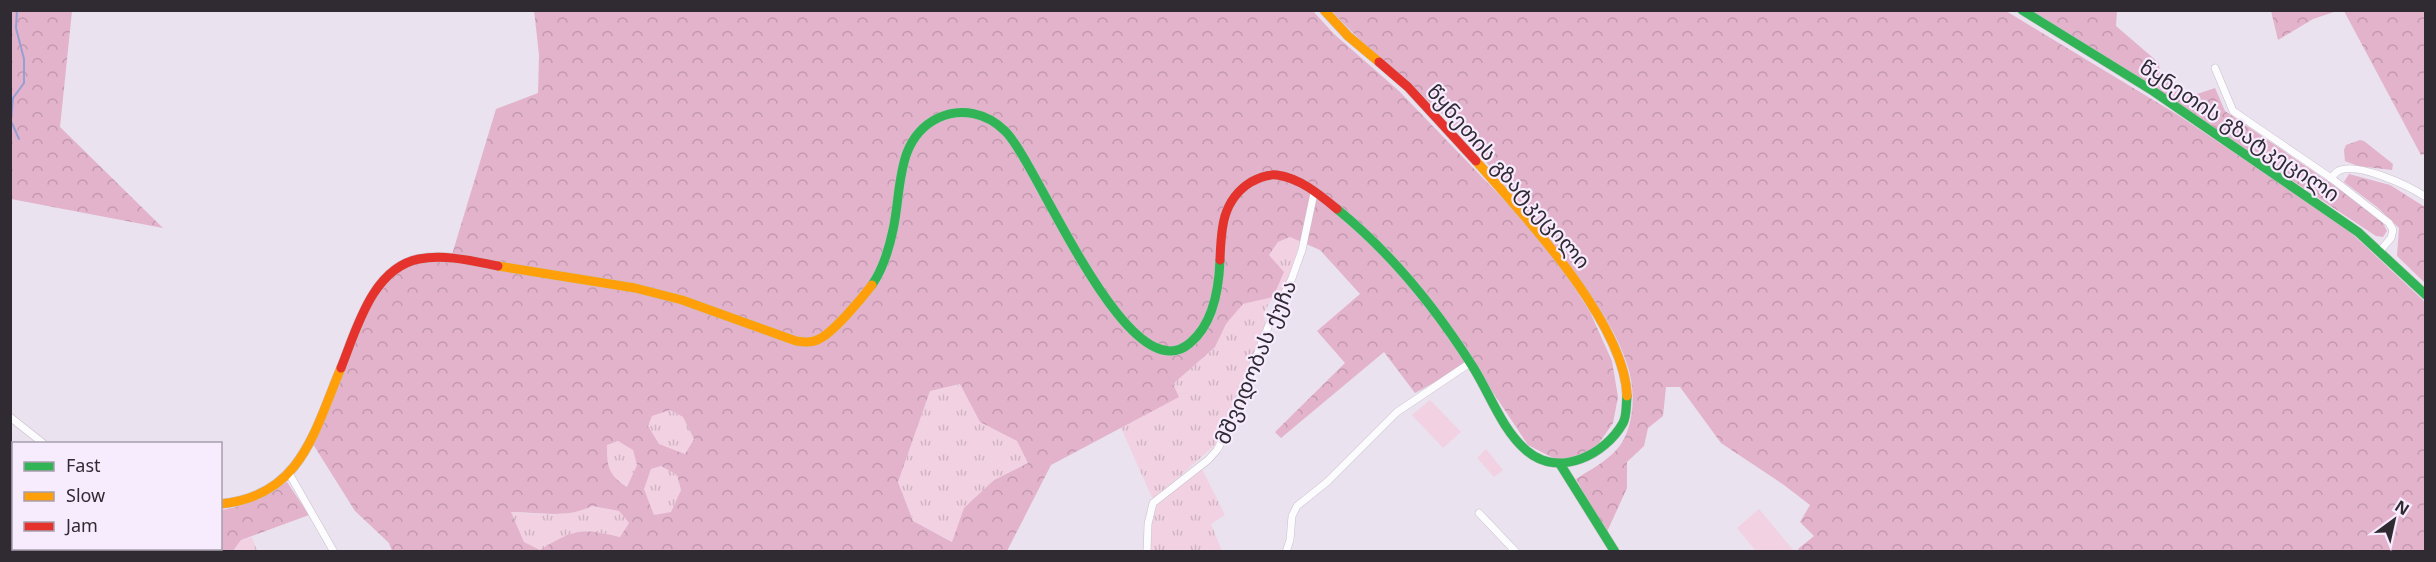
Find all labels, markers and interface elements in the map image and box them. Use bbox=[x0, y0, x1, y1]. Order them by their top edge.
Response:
street label: წყნეთის გზატკეცილი bbox=[2134, 52, 2346, 208]
street label: წყნეთის გზატკეცილი bbox=[1421, 78, 1597, 274]
street label: მშვიდობას ქუჩა bbox=[1208, 276, 1302, 448]
legend bbox=[12, 442, 222, 550]
text: Fast bbox=[66, 453, 101, 477]
text: Slow bbox=[66, 483, 105, 507]
north arrow bbox=[2364, 490, 2424, 550]
text: N bbox=[2391, 495, 2414, 520]
text: Jam bbox=[64, 513, 98, 537]

